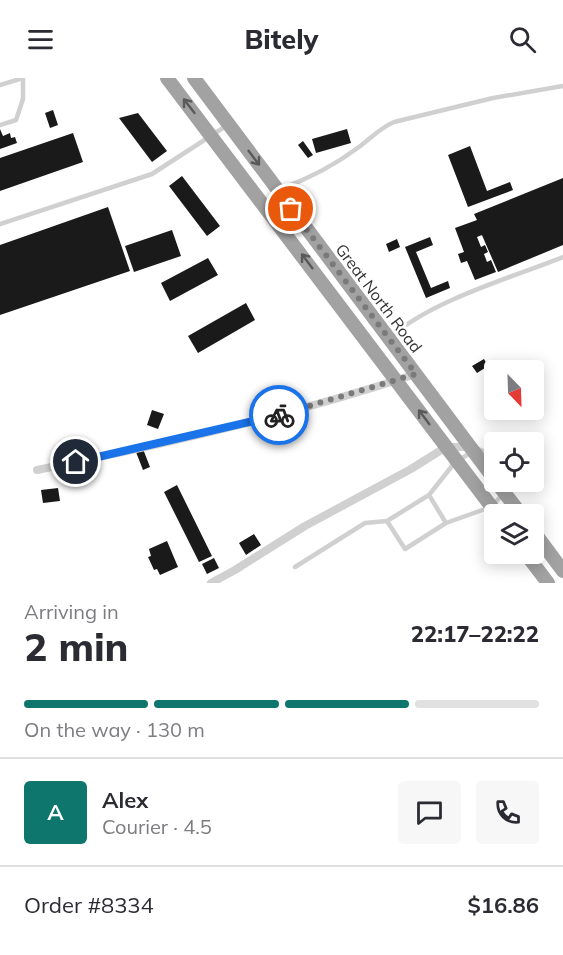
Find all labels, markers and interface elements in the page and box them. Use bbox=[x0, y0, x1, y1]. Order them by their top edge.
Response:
text: Bitely bbox=[245, 22, 318, 56]
icon: menu bbox=[24, 23, 57, 56]
icon: search bbox=[506, 23, 539, 56]
one-way arrow bbox=[182, 98, 195, 114]
one-way arrow bbox=[248, 150, 260, 166]
pin bbox=[265, 183, 316, 234]
icon: bag bbox=[274, 192, 307, 225]
street label: Great North Road bbox=[332, 240, 426, 356]
one-way arrow bbox=[300, 254, 313, 270]
north arrow bbox=[484, 360, 544, 420]
map controls bbox=[484, 360, 544, 564]
courier bbox=[249, 385, 309, 445]
icon: bike bbox=[263, 399, 296, 432]
one-way arrow bbox=[417, 410, 430, 426]
button: locate bbox=[484, 432, 544, 492]
pin bbox=[50, 436, 101, 487]
icon: home bbox=[59, 445, 92, 478]
button: layers bbox=[484, 504, 544, 564]
text: Arriving in bbox=[24, 599, 119, 624]
text: 22:17–22:22 bbox=[411, 620, 539, 648]
text: 2 min bbox=[24, 622, 129, 671]
text: On the way · 130 m bbox=[24, 717, 205, 742]
button: chat bbox=[398, 781, 461, 844]
button: phone bbox=[476, 781, 539, 844]
text: Alex bbox=[102, 786, 148, 814]
text: A bbox=[47, 798, 64, 826]
text: Courier · 4.5 bbox=[102, 814, 212, 839]
text: Order #8334 bbox=[24, 891, 154, 919]
text: $16.86 bbox=[468, 891, 539, 919]

